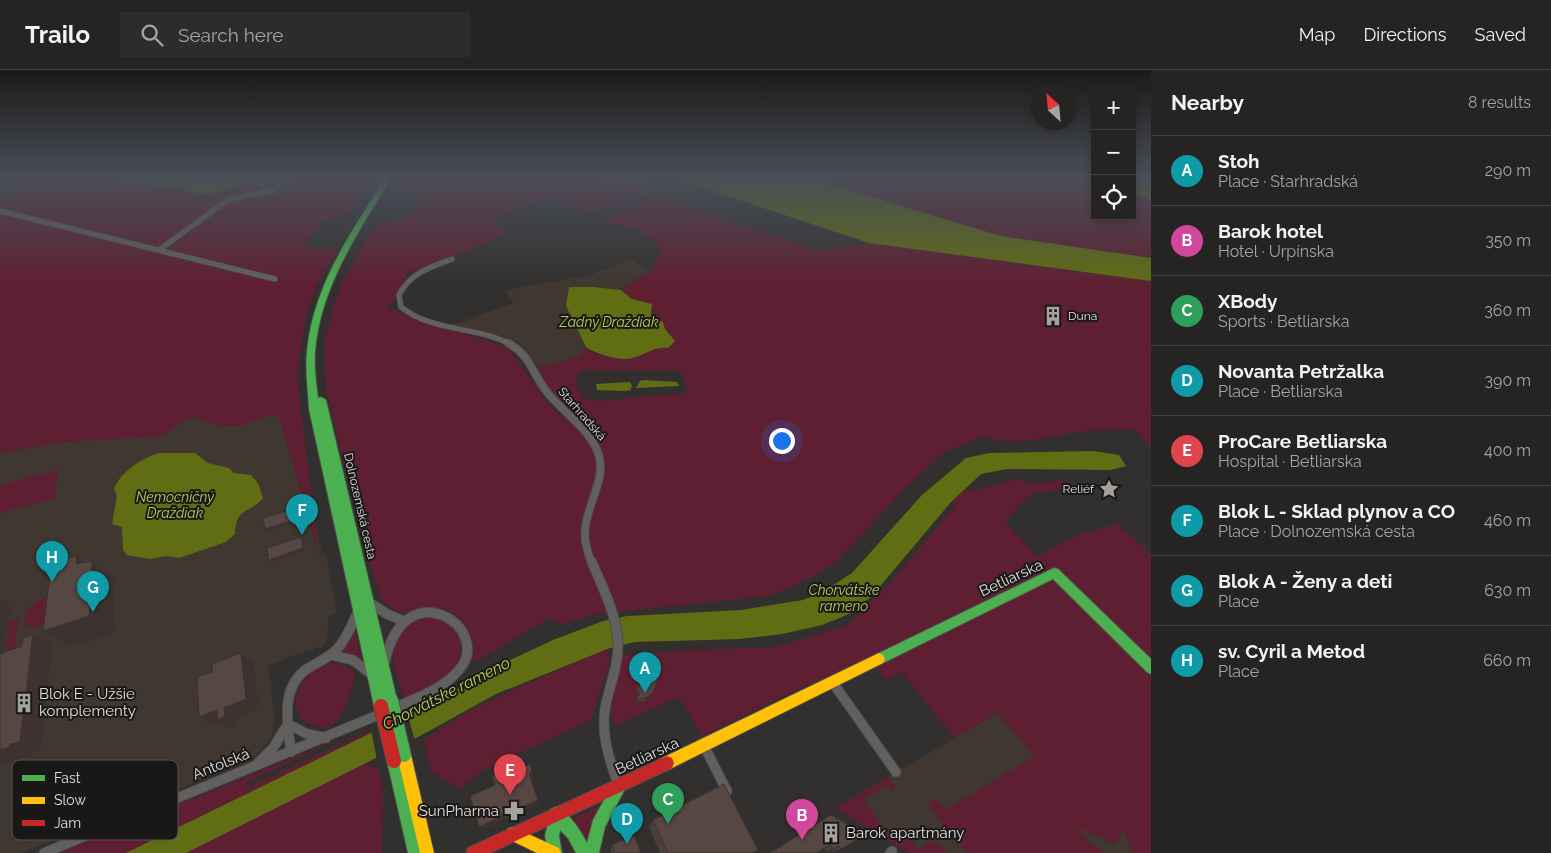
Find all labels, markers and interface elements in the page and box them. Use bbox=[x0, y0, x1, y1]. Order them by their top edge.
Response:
search box bbox=[120, 12, 470, 57]
text: Trailo bbox=[25, 20, 90, 49]
icon: search bbox=[138, 21, 166, 49]
text: Search here bbox=[178, 24, 283, 46]
text: Map bbox=[1299, 24, 1335, 45]
text: Directions bbox=[1363, 24, 1447, 45]
text: Saved bbox=[1475, 24, 1526, 45]
north arrow bbox=[1031, 85, 1076, 130]
map controls bbox=[1091, 85, 1136, 220]
button: + bbox=[1091, 85, 1136, 130]
text: Nearby bbox=[1171, 90, 1244, 115]
text: 8 results bbox=[1468, 93, 1531, 112]
button: − bbox=[1091, 130, 1136, 175]
text: Stoh bbox=[1218, 150, 1260, 172]
text: A bbox=[1182, 161, 1192, 180]
text: 290 m bbox=[1485, 161, 1531, 180]
text: Place · Starhradská bbox=[1218, 172, 1358, 191]
button: locate bbox=[1091, 175, 1136, 220]
text: Barok hotel bbox=[1218, 220, 1323, 242]
text: B bbox=[1182, 231, 1192, 250]
text: 350 m bbox=[1485, 231, 1531, 250]
text: Hotel · Urpínska bbox=[1218, 242, 1334, 261]
text: XBody bbox=[1218, 290, 1277, 312]
text: C bbox=[1182, 301, 1192, 320]
text: 360 m bbox=[1484, 301, 1531, 320]
building icon: Duna bbox=[1042, 305, 1064, 327]
place label: Duna bbox=[1068, 309, 1097, 323]
text: Sports · Betliarska bbox=[1218, 312, 1349, 331]
water label: Zadný Draždiak bbox=[559, 314, 659, 330]
text: Novanta Petržalka bbox=[1218, 360, 1384, 382]
text: D bbox=[1181, 371, 1193, 390]
text: 390 m bbox=[1485, 371, 1531, 390]
text: Place · Betliarska bbox=[1218, 382, 1343, 401]
street label: Starhradská bbox=[555, 385, 609, 443]
your location bbox=[769, 428, 795, 454]
text: ProCare Betliarska bbox=[1218, 430, 1387, 452]
text: E bbox=[1182, 441, 1192, 460]
text: 400 m bbox=[1484, 441, 1531, 460]
street label: Dolnozemská cesta bbox=[341, 452, 379, 560]
text: Hospital · Betliarska bbox=[1218, 452, 1362, 471]
place icon: Reliéf bbox=[1098, 478, 1120, 500]
place label: Reliéf bbox=[1063, 482, 1095, 496]
water label: Nemocničný Draždiak bbox=[136, 489, 215, 521]
pin: F bbox=[286, 494, 318, 535]
text: Blok L - Sklad plynov a CO bbox=[1218, 500, 1455, 522]
text: F bbox=[1182, 511, 1192, 530]
text: 460 m bbox=[1484, 511, 1531, 530]
text: Place · Dolnozemská cesta bbox=[1218, 522, 1415, 541]
pin: H bbox=[36, 541, 68, 582]
street label: Betliarska bbox=[976, 555, 1046, 601]
text: Blok A - Ženy a deti bbox=[1218, 570, 1392, 592]
pin: G bbox=[77, 571, 109, 612]
text: G bbox=[1181, 581, 1193, 600]
text: 630 m bbox=[1484, 581, 1531, 600]
water label: Chorvátske rameno bbox=[809, 582, 880, 614]
text: Place bbox=[1218, 592, 1259, 611]
text: sv. Cyril a Metod bbox=[1218, 640, 1365, 662]
text: H bbox=[1181, 651, 1193, 670]
text: 660 m bbox=[1483, 651, 1531, 670]
pin: A bbox=[629, 652, 661, 693]
water label: Chorvátske rameno bbox=[379, 653, 513, 734]
text: Place bbox=[1218, 662, 1259, 681]
place label: Blok E - Užšie komplementy bbox=[39, 685, 136, 720]
building icon: Blok E - Užšie komplementy bbox=[13, 692, 35, 714]
street label: Betliarska bbox=[612, 733, 682, 779]
street label: Antolská bbox=[190, 744, 252, 784]
pin: E bbox=[494, 754, 526, 795]
legend bbox=[12, 760, 178, 840]
text: Fast bbox=[54, 770, 81, 786]
pin: C bbox=[652, 783, 684, 824]
text: Slow bbox=[54, 792, 86, 808]
pin: B bbox=[786, 799, 818, 840]
pharmacy icon: SunPharma bbox=[503, 800, 525, 822]
place label: SunPharma bbox=[419, 802, 499, 820]
pin: D bbox=[611, 803, 643, 844]
text: Jam bbox=[54, 815, 81, 831]
building icon: Barok apartmány bbox=[820, 822, 842, 844]
place label: Barok apartmány bbox=[846, 824, 964, 842]

